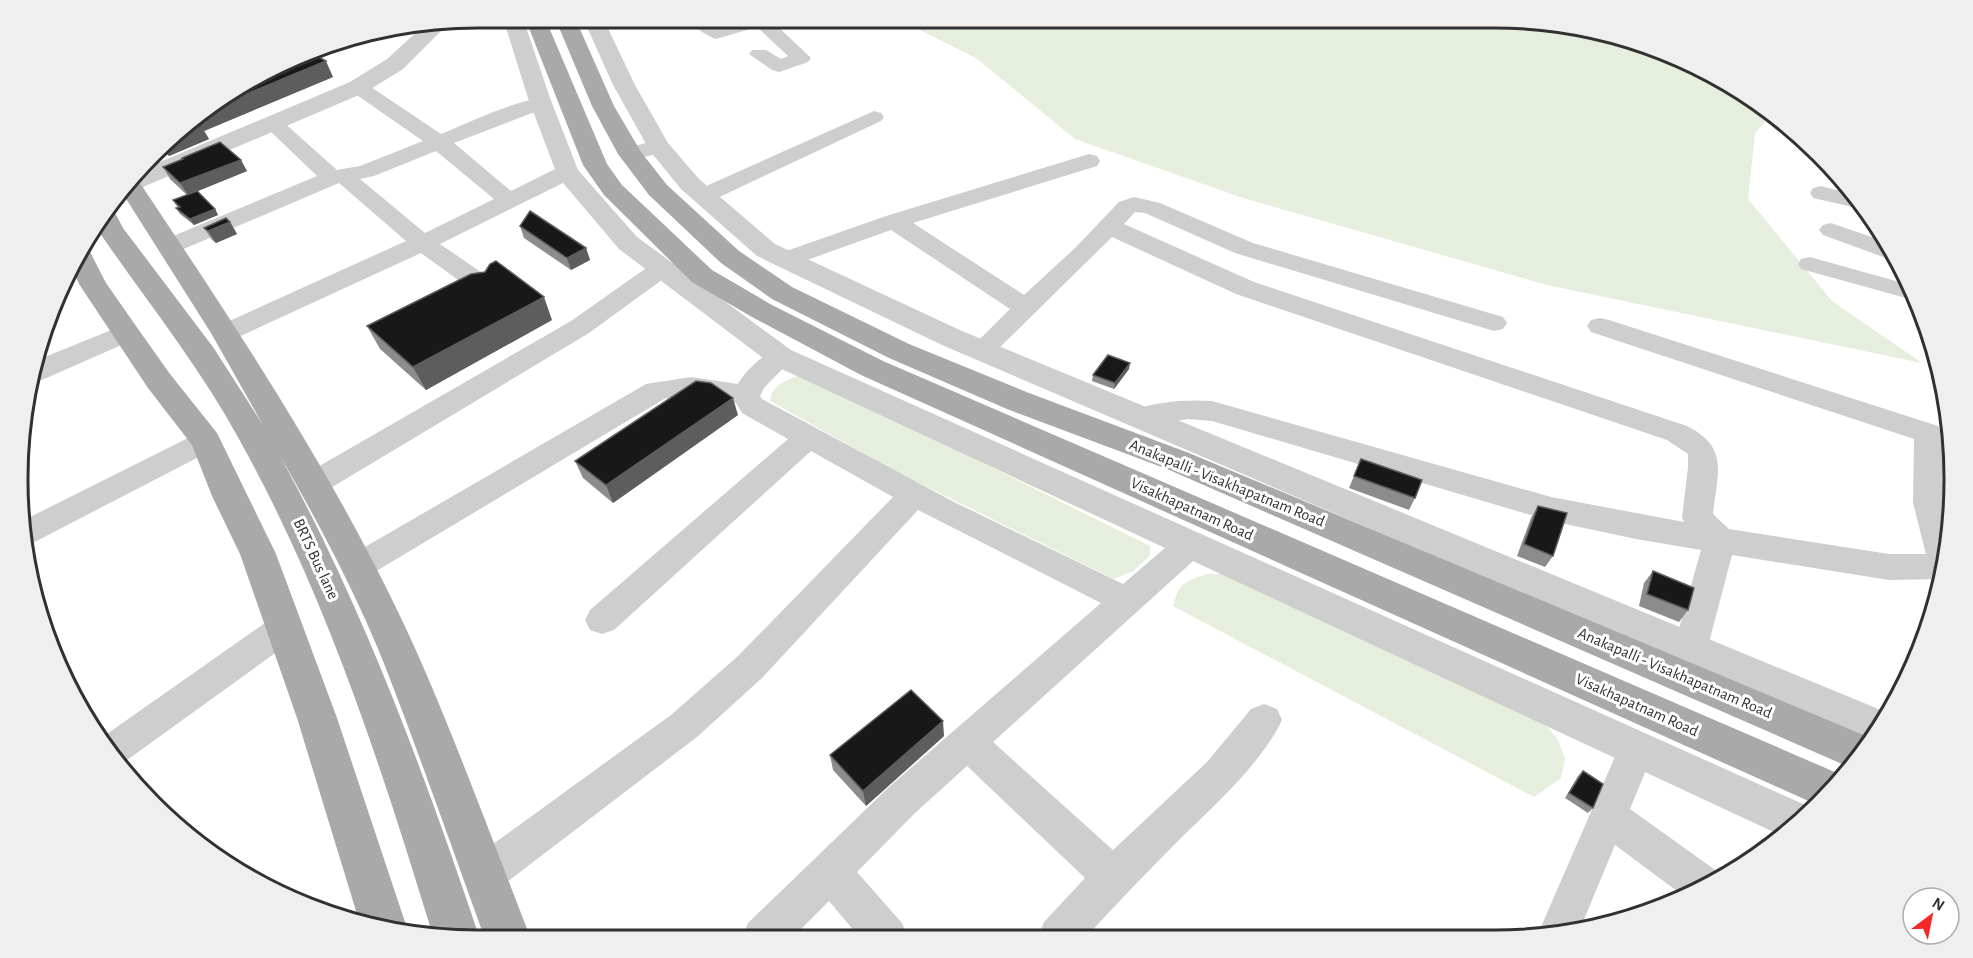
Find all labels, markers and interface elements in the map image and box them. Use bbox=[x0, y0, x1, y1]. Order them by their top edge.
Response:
street label: Anakapalli - Visakhapatnam Road bbox=[1126, 435, 1328, 531]
street label: Visakhapatnam Road bbox=[1128, 473, 1256, 545]
street label: BRTS Bus lane bbox=[290, 516, 342, 602]
street label: Anakapalli - Visakhapatnam Road bbox=[1575, 623, 1775, 723]
street label: Visakhapatnam Road bbox=[1573, 669, 1701, 741]
north arrow bbox=[1901, 886, 1961, 946]
text: N bbox=[1929, 894, 1947, 914]

